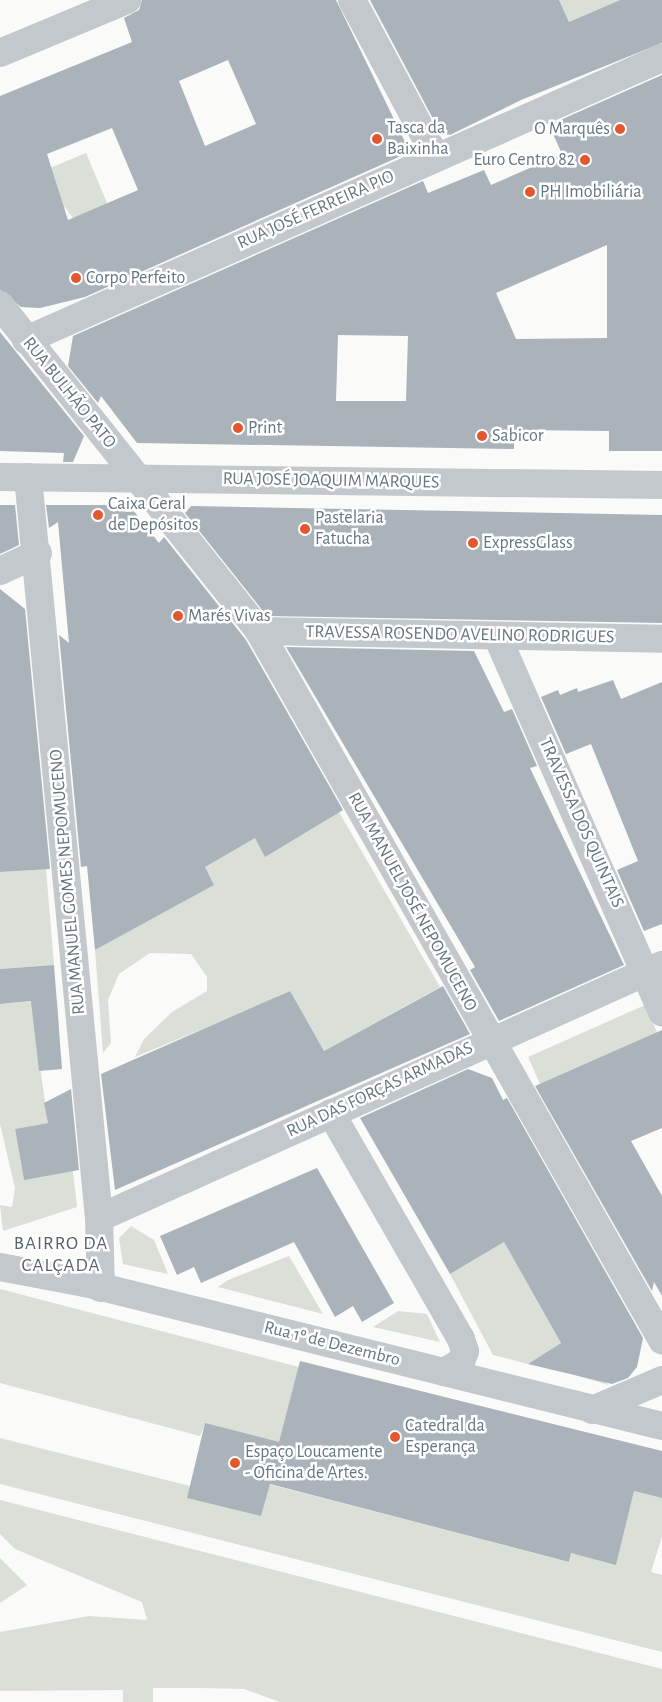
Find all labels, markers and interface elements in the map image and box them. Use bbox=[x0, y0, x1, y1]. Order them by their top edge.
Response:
place label: Tasca da Baixinha bbox=[387, 118, 448, 160]
place label: O Marquês bbox=[534, 118, 610, 140]
marker: O Marquês bbox=[614, 123, 626, 135]
marker: Tasca da Baixinha bbox=[371, 133, 383, 145]
place label: Euro Centro 82 bbox=[473, 149, 575, 171]
marker: Euro Centro 82 bbox=[579, 154, 591, 166]
street label: RUA JOSÉ FERREIRA PIO bbox=[234, 166, 398, 254]
place label: PH Imobiliária bbox=[540, 181, 642, 203]
marker: PH Imobiliária bbox=[524, 186, 536, 198]
place label: Corpo Perfeito bbox=[86, 267, 185, 289]
marker: Corpo Perfeito bbox=[70, 272, 82, 284]
street label: RUA BULHÃO PATO bbox=[18, 333, 120, 453]
place label: Print bbox=[248, 417, 282, 439]
marker: Print bbox=[232, 422, 244, 434]
place label: Sabicor bbox=[492, 425, 543, 447]
marker: Sabicor bbox=[476, 430, 488, 442]
street label: RUA JOSÉ JOAQUIM MARQUES bbox=[223, 468, 439, 494]
place label: Caixa Geral de Depósitos bbox=[108, 494, 199, 536]
place label: Pastelaria Fatucha bbox=[315, 508, 384, 550]
marker: Caixa Geral de Depósitos bbox=[92, 509, 104, 521]
marker: Pastelaria Fatucha bbox=[299, 523, 311, 535]
place label: ExpressGlass bbox=[483, 532, 573, 554]
marker: ExpressGlass bbox=[467, 537, 479, 549]
place label: Marés Vivas bbox=[188, 605, 271, 627]
marker: Marés Vivas bbox=[172, 610, 184, 622]
street label: TRAVESSA ROSENDO AVELINO RODRIGUES bbox=[305, 622, 615, 648]
street label: TRAVESSA DOS QUINTAIS bbox=[534, 735, 628, 911]
street label: RUA MANUEL GOMES NEPOMUCENO bbox=[46, 748, 90, 1016]
street label: RUA MANUEL JOSÉ NEPOMUCENO bbox=[343, 789, 481, 1015]
street label: RUA DAS FORÇAS ARMADAS bbox=[284, 1037, 476, 1143]
district label: BAIRRO DA CALÇADA bbox=[13, 1233, 109, 1277]
street label: Rua 1º de Dezembro bbox=[262, 1317, 402, 1371]
place label: Catedral da Esperança bbox=[405, 1416, 485, 1458]
marker: Catedral da Esperança bbox=[389, 1431, 401, 1443]
place label: Espaço Loucamente - Oficina de Artes. bbox=[245, 1442, 382, 1485]
marker: Espaço Loucamente - Oficina de Artes. bbox=[229, 1457, 241, 1469]

